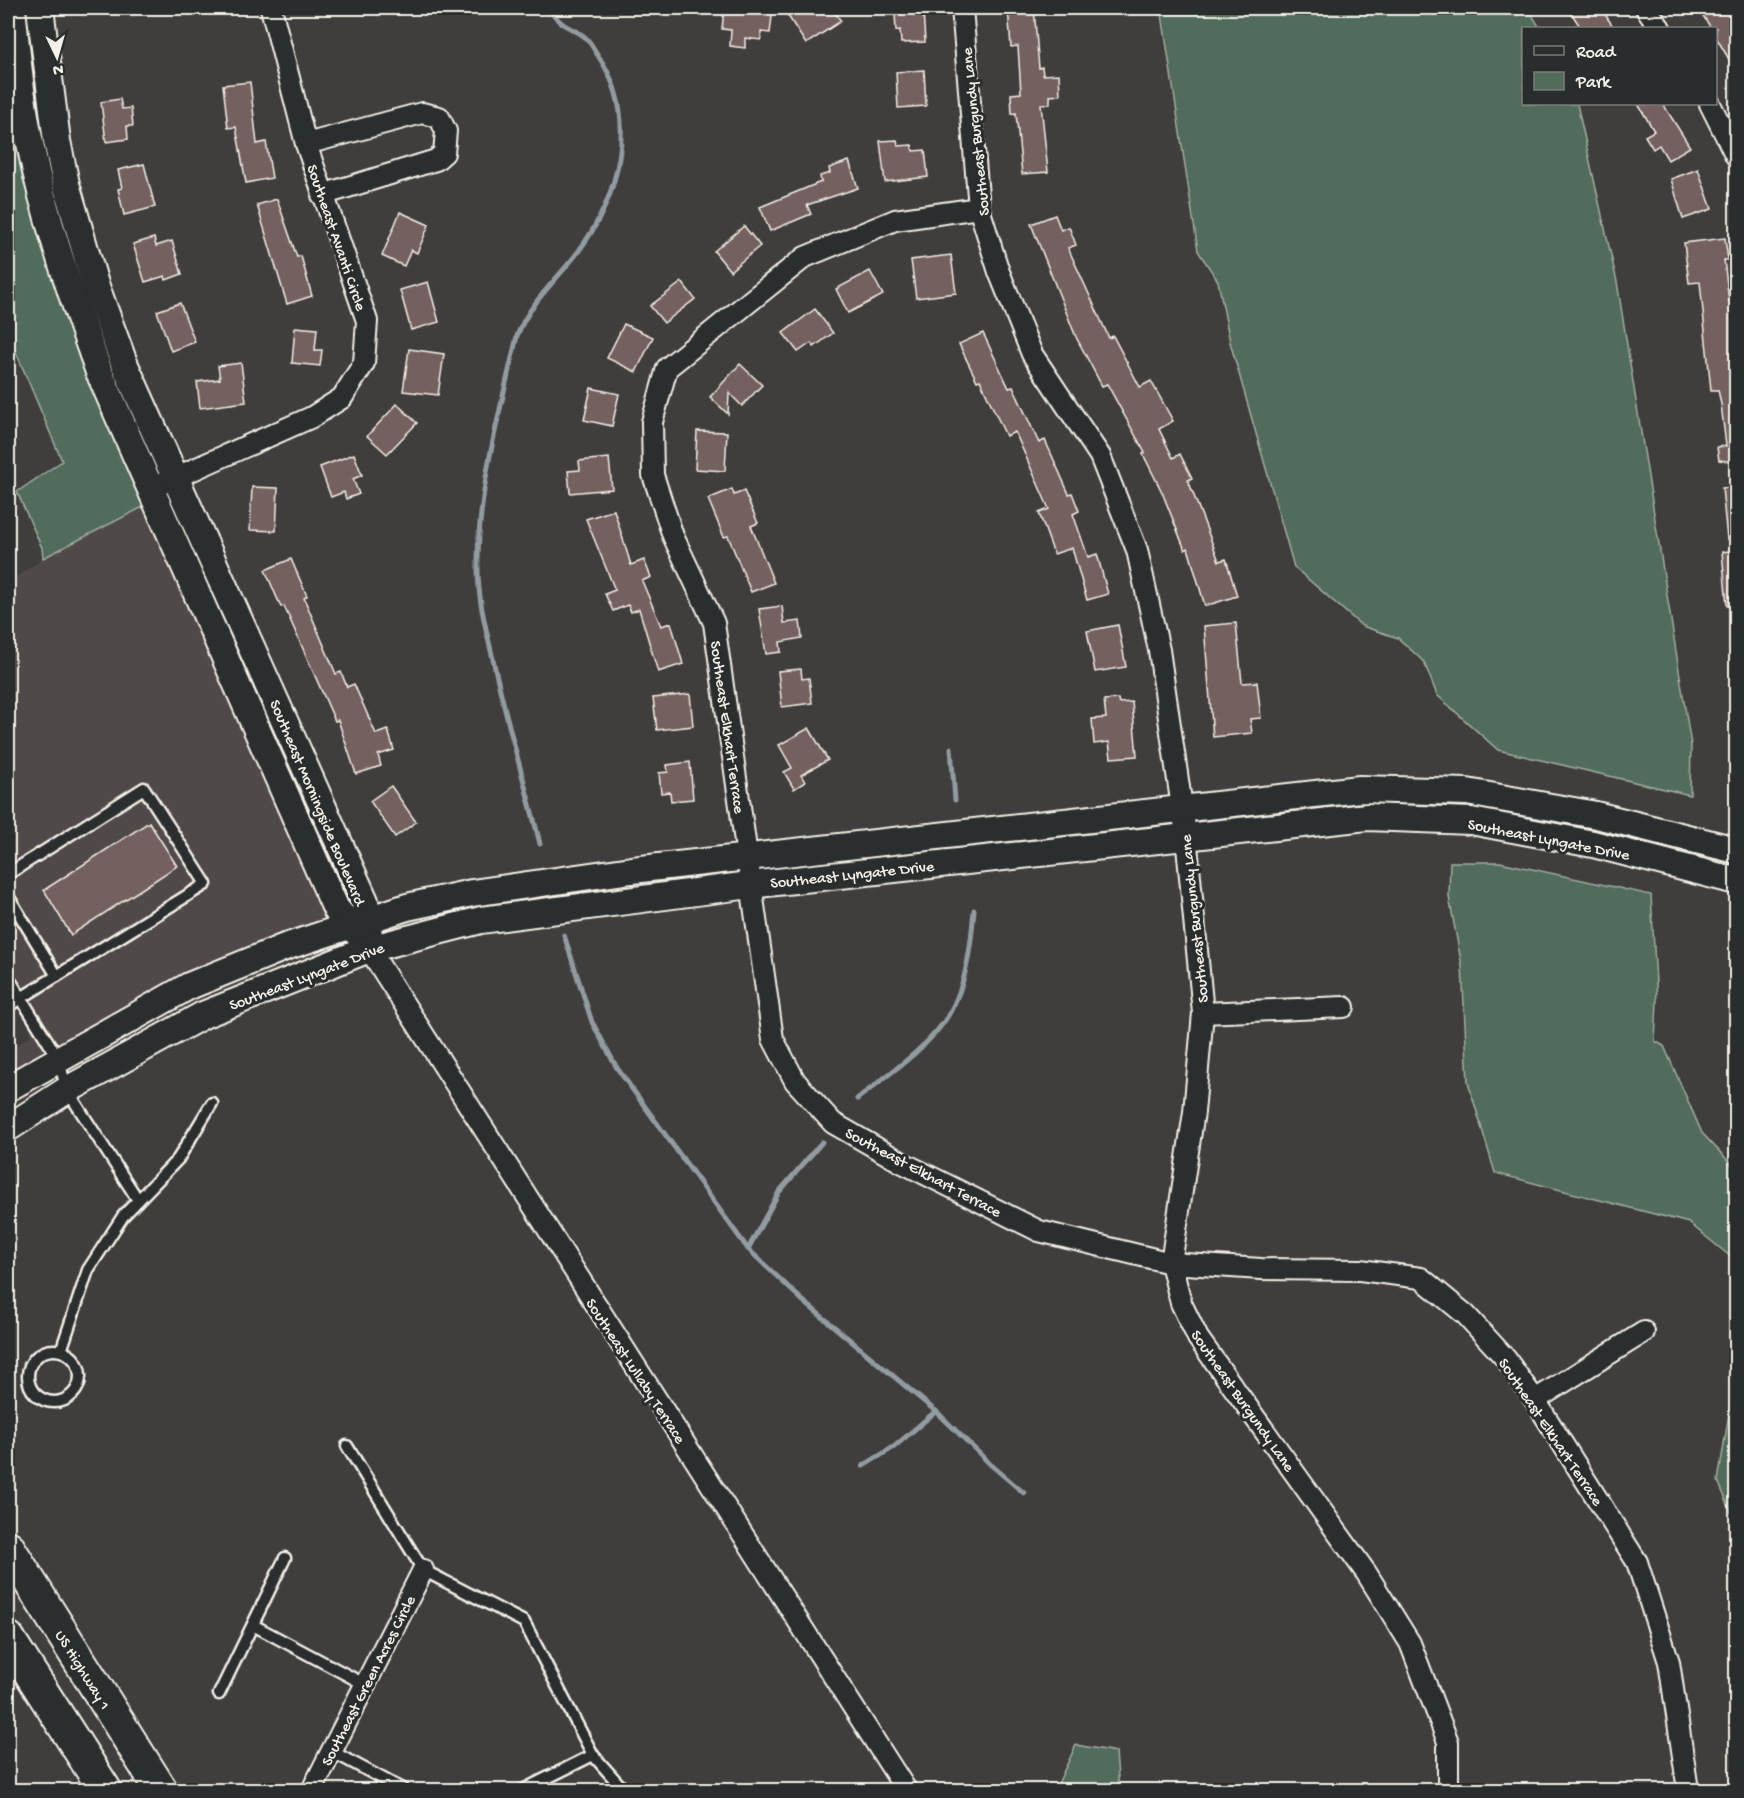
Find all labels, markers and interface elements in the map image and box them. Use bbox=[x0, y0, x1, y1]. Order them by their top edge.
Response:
north arrow bbox=[27, 27, 87, 87]
legend bbox=[1522, 27, 1717, 105]
text: Road bbox=[1576, 43, 1617, 64]
street label: Southeast Burgundy Lane bbox=[959, 46, 996, 217]
text: N bbox=[51, 59, 64, 78]
text: Park bbox=[1575, 73, 1612, 94]
street label: Southeast Avanti Circle bbox=[301, 162, 369, 315]
street label: Southeast Elkhart Terrace bbox=[704, 640, 747, 816]
street label: Southeast Morningside Boulevard bbox=[264, 697, 369, 911]
street label: Southeast Lyngate Drive bbox=[1466, 816, 1632, 867]
street label: Southeast Burgundy Lane bbox=[1178, 833, 1215, 1004]
street label: Southeast Lyngate Drive bbox=[770, 858, 936, 895]
street label: Southeast Lyngate Drive bbox=[227, 940, 388, 1017]
street label: Southeast Elkhart Terrace bbox=[841, 1125, 1004, 1224]
street label: Southeast Lullaby Terrace bbox=[580, 1296, 689, 1449]
street label: Southeast Burgundy Lane bbox=[1185, 1327, 1298, 1477]
street label: Southeast Elkhart Terrace bbox=[1493, 1355, 1606, 1511]
street label: Southeast Green Acres Circle bbox=[319, 1592, 422, 1770]
street label: US Highway 1 bbox=[49, 1628, 113, 1714]

